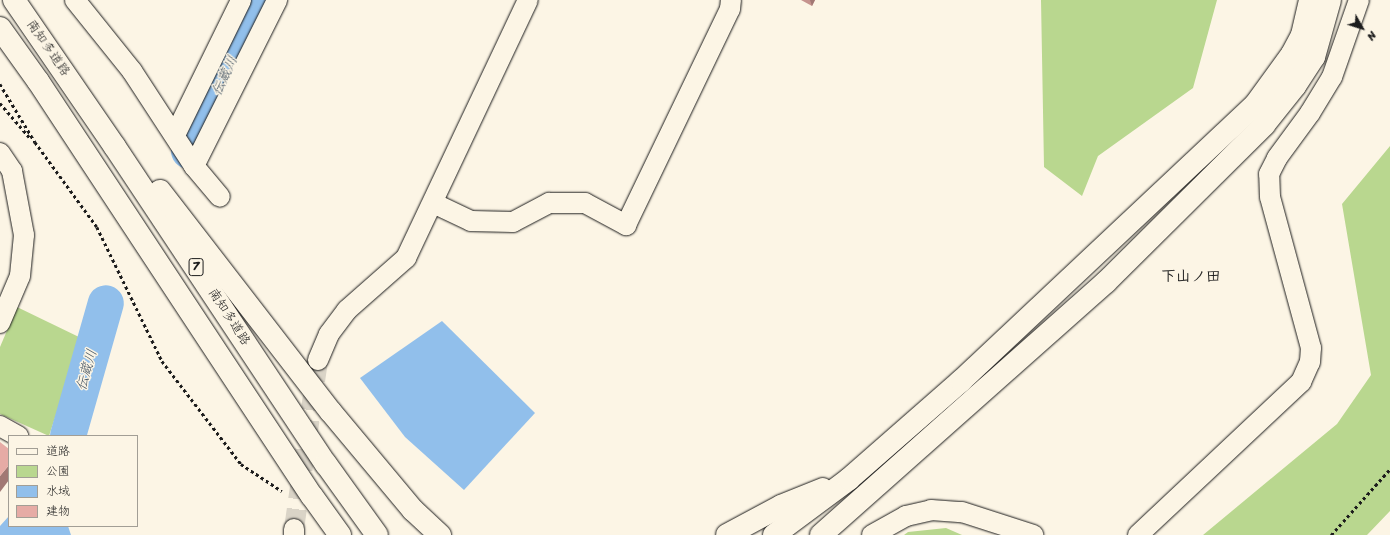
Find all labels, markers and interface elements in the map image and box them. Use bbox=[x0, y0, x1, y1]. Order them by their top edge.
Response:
north arrow bbox=[1342, 8, 1382, 48]
street label: 南知多道路 bbox=[23, 17, 73, 79]
text: N bbox=[1362, 27, 1381, 45]
water label: 伝蔵川 bbox=[209, 53, 241, 99]
road number: 7 bbox=[188, 257, 204, 277]
district label: 下山ノ田 bbox=[1161, 268, 1221, 286]
street label: 南知多道路 bbox=[205, 285, 253, 349]
water label: 伝蔵川 bbox=[73, 347, 101, 393]
legend bbox=[8, 435, 138, 527]
text: 道路 bbox=[46, 440, 70, 462]
text: 公園 bbox=[46, 460, 70, 482]
text: 水域 bbox=[46, 480, 70, 502]
text: 建物 bbox=[46, 500, 70, 522]

